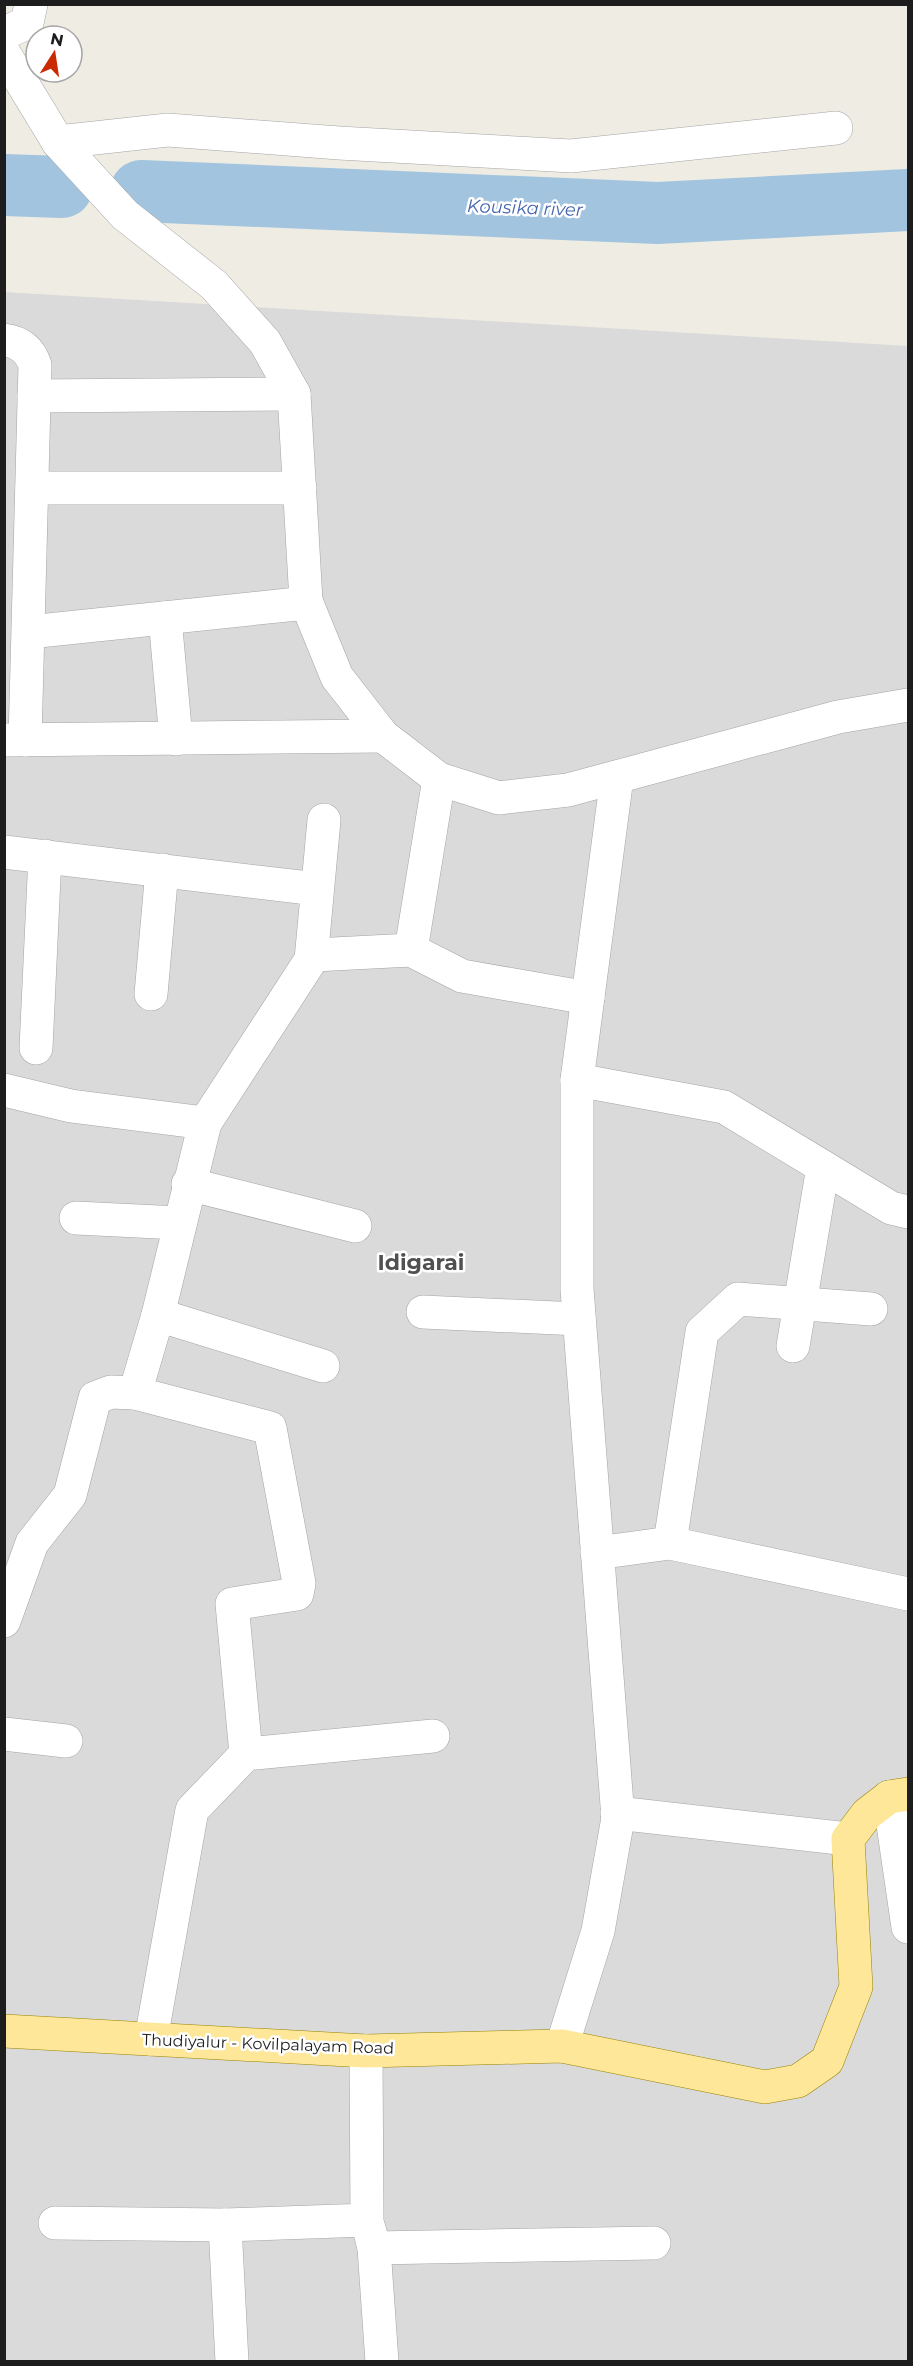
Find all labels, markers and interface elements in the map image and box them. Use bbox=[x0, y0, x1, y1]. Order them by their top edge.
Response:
north arrow bbox=[24, 24, 84, 84]
text: N bbox=[49, 29, 65, 50]
water label: Kousika river bbox=[467, 195, 584, 221]
district label: Idigarai bbox=[378, 1249, 464, 1276]
street label: Thudiyalur - Kovilpalayam Road bbox=[142, 2030, 394, 2058]

